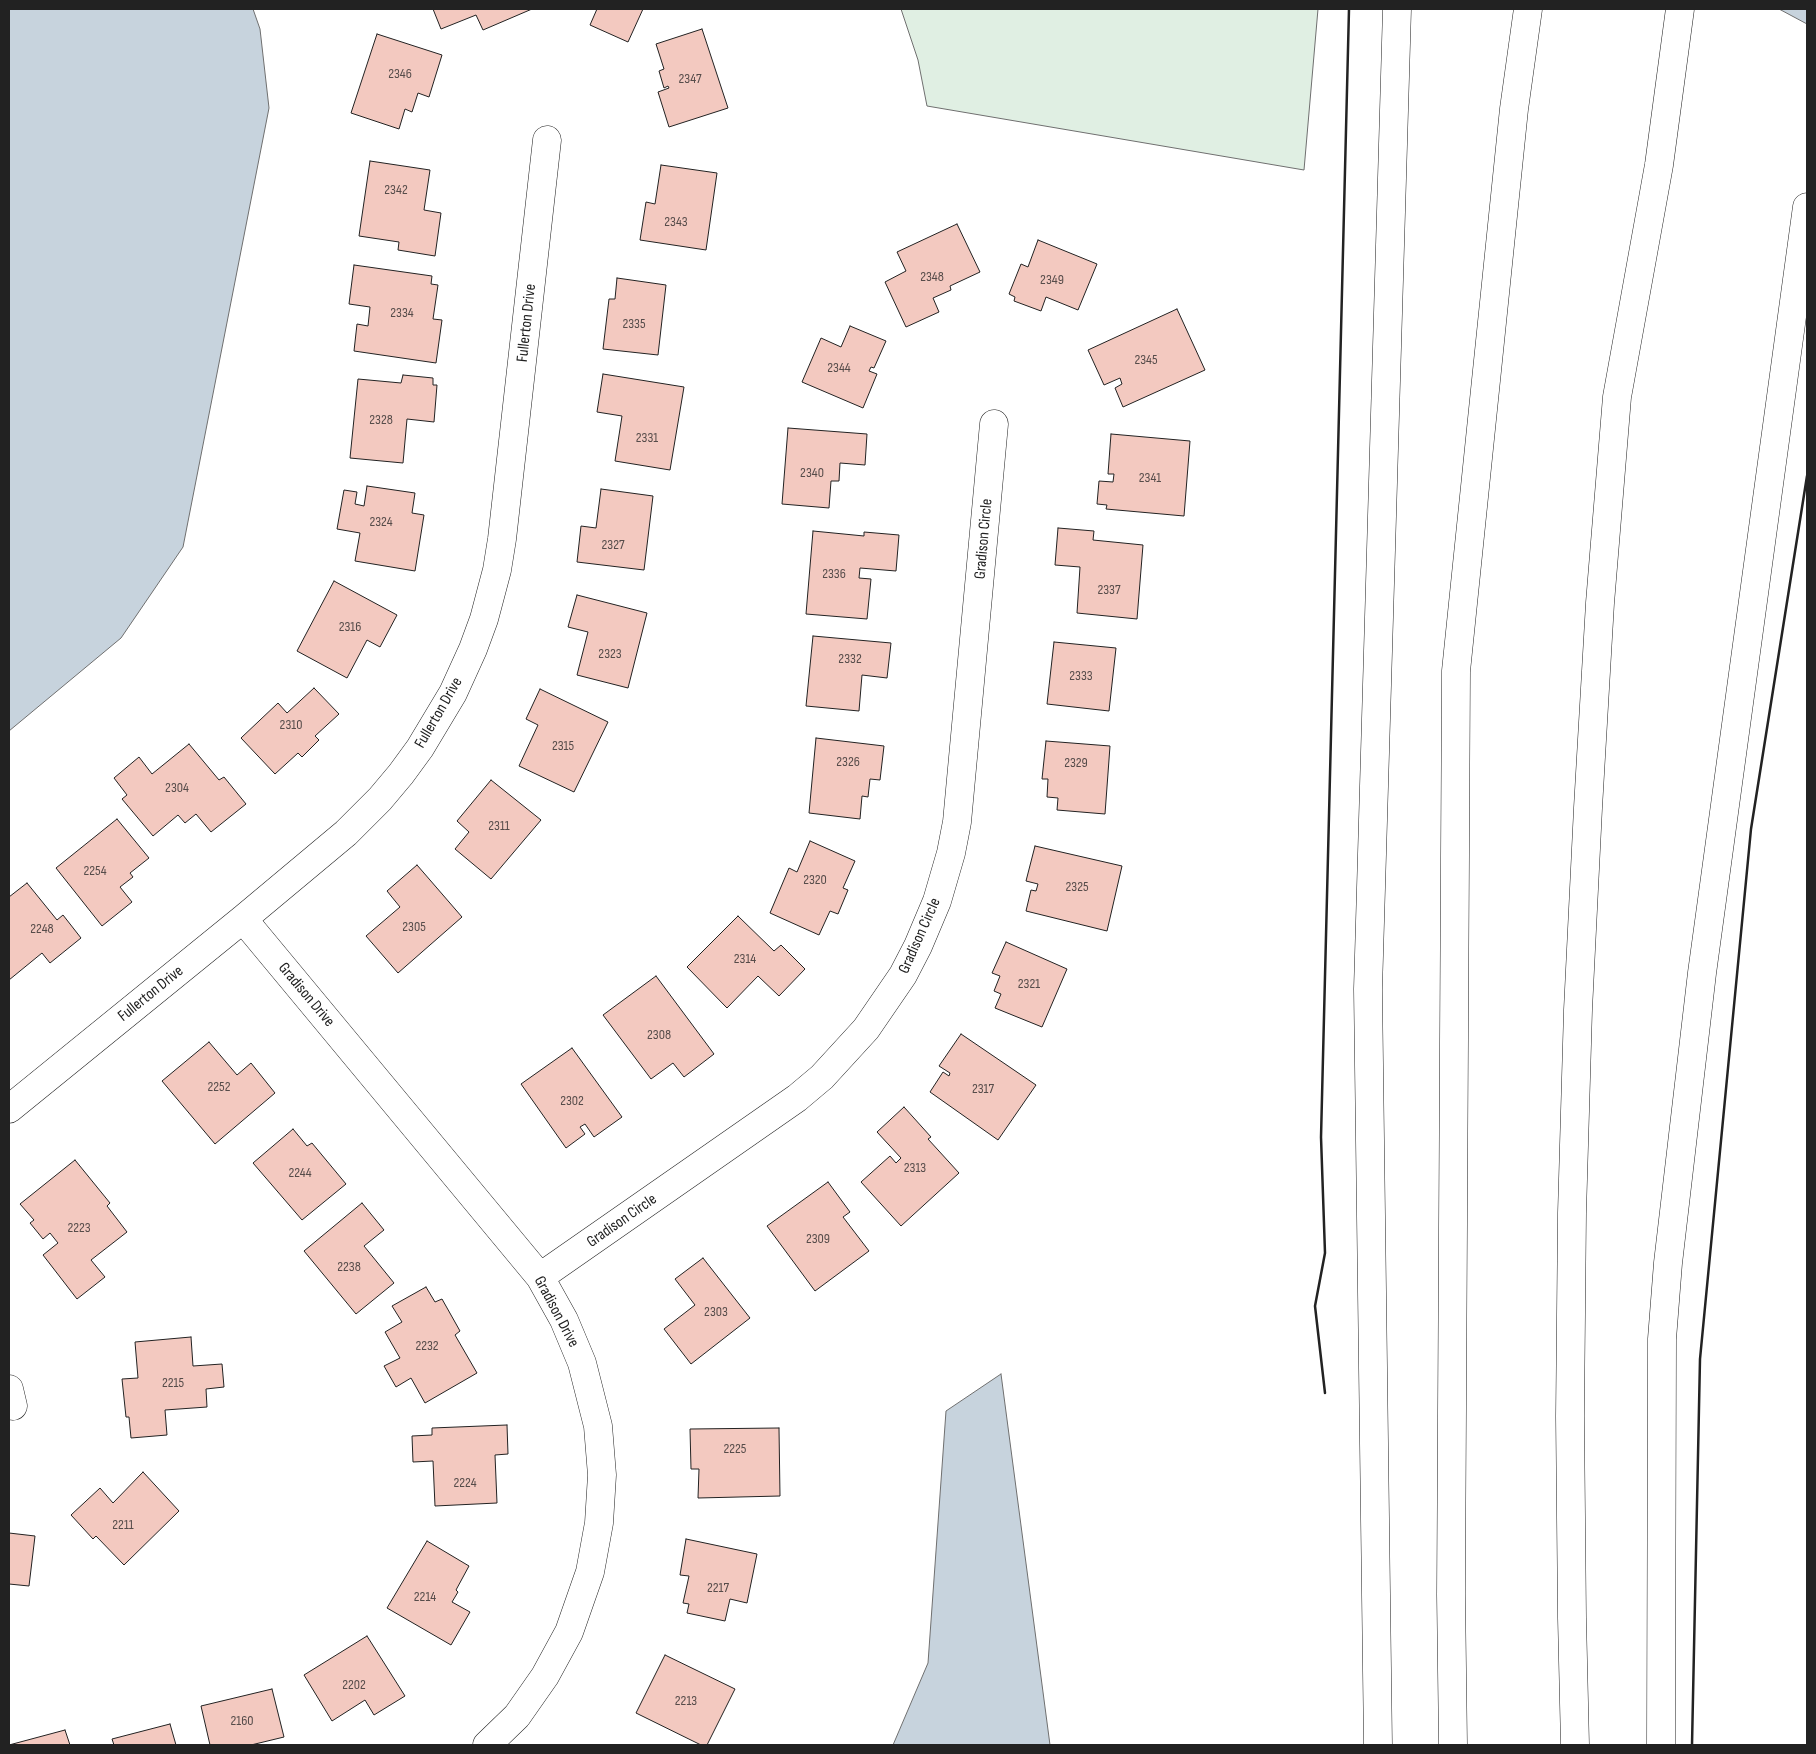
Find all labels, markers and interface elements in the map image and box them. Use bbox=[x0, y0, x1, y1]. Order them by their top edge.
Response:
house number: 2346 bbox=[388, 66, 412, 82]
house number: 2347 bbox=[678, 71, 702, 87]
house number: 2342 bbox=[384, 182, 408, 198]
house number: 2343 bbox=[664, 214, 688, 230]
house number: 2348 bbox=[920, 269, 944, 285]
house number: 2349 bbox=[1040, 272, 1064, 288]
street label: Fullerton Drive bbox=[513, 283, 541, 363]
house number: 2334 bbox=[390, 305, 414, 321]
house number: 2335 bbox=[622, 316, 646, 332]
house number: 2345 bbox=[1134, 352, 1158, 368]
house number: 2344 bbox=[827, 360, 851, 376]
house number: 2328 bbox=[369, 412, 393, 428]
house number: 2331 bbox=[636, 430, 658, 446]
house number: 2340 bbox=[800, 465, 824, 481]
house number: 2341 bbox=[1139, 470, 1161, 486]
street label: Gradison Circle bbox=[971, 498, 997, 580]
house number: 2324 bbox=[369, 514, 393, 530]
house number: 2327 bbox=[601, 537, 625, 553]
house number: 2336 bbox=[822, 566, 846, 582]
house number: 2337 bbox=[1097, 582, 1121, 598]
house number: 2316 bbox=[339, 619, 361, 635]
house number: 2323 bbox=[598, 646, 622, 662]
house number: 2332 bbox=[838, 651, 862, 667]
house number: 2333 bbox=[1069, 668, 1093, 684]
street label: Fullerton Drive bbox=[411, 674, 467, 752]
house number: 2310 bbox=[280, 717, 302, 733]
house number: 2315 bbox=[552, 738, 574, 754]
house number: 2326 bbox=[836, 754, 860, 770]
house number: 2329 bbox=[1064, 755, 1088, 771]
house number: 2304 bbox=[165, 780, 189, 796]
house number: 2311 bbox=[488, 818, 510, 834]
house number: 2254 bbox=[83, 863, 107, 879]
house number: 2320 bbox=[803, 872, 827, 888]
house number: 2325 bbox=[1065, 879, 1089, 895]
street label: Gradison Circle bbox=[895, 895, 945, 977]
house number: 2305 bbox=[402, 919, 426, 935]
house number: 2248 bbox=[30, 921, 54, 937]
house number: 2314 bbox=[734, 951, 756, 967]
street label: Gradison Drive bbox=[274, 959, 338, 1031]
street label: Fullerton Drive bbox=[114, 962, 188, 1026]
house number: 2321 bbox=[1018, 976, 1040, 992]
house number: 2308 bbox=[647, 1027, 671, 1043]
house number: 2252 bbox=[208, 1079, 230, 1095]
house number: 2317 bbox=[972, 1081, 994, 1097]
house number: 2302 bbox=[560, 1093, 584, 1109]
house number: 2313 bbox=[904, 1160, 926, 1176]
house number: 2244 bbox=[288, 1165, 312, 1181]
street label: Gradison Circle bbox=[583, 1190, 661, 1252]
house number: 2223 bbox=[67, 1220, 91, 1236]
house number: 2309 bbox=[806, 1231, 830, 1247]
house number: 2238 bbox=[337, 1259, 361, 1275]
street label: Gradison Drive bbox=[529, 1273, 583, 1351]
house number: 2303 bbox=[704, 1304, 728, 1320]
house number: 2232 bbox=[415, 1338, 439, 1354]
house number: 2215 bbox=[162, 1375, 184, 1391]
house number: 2225 bbox=[724, 1441, 746, 1457]
house number: 2224 bbox=[453, 1475, 477, 1491]
house number: 2211 bbox=[112, 1517, 134, 1533]
house number: 2217 bbox=[707, 1580, 729, 1596]
house number: 2214 bbox=[414, 1589, 436, 1605]
house number: 2202 bbox=[342, 1677, 366, 1693]
house number: 2213 bbox=[675, 1693, 697, 1709]
house number: 2160 bbox=[230, 1713, 254, 1729]

